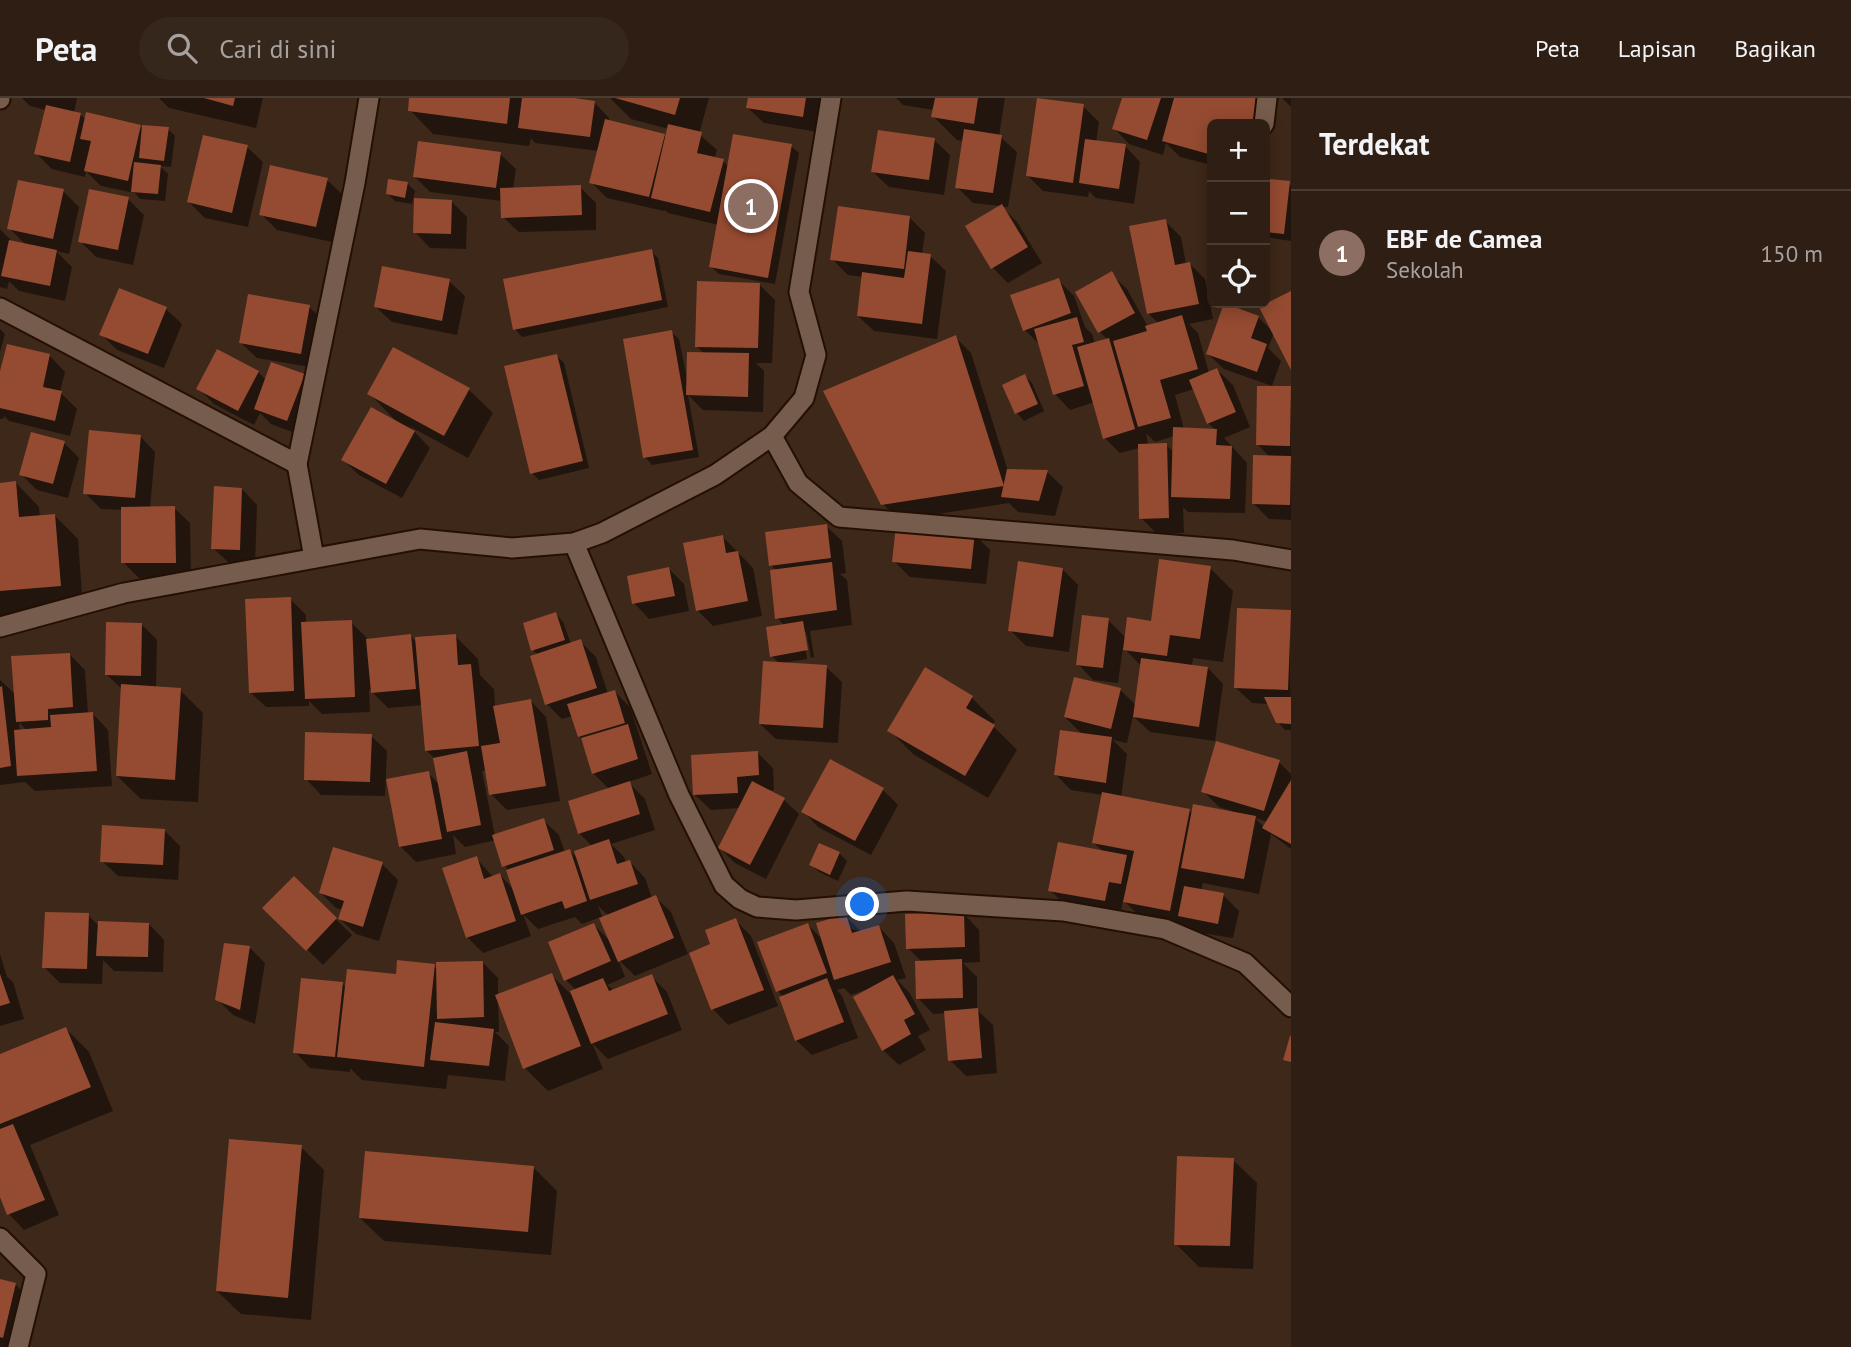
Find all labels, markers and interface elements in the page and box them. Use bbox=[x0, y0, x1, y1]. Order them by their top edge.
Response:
search box bbox=[139, 17, 629, 80]
text: Peta bbox=[35, 27, 97, 70]
icon: search bbox=[163, 29, 201, 67]
text: Cari di sini bbox=[219, 32, 336, 65]
text: Peta bbox=[1535, 33, 1580, 64]
text: Lapisan bbox=[1618, 33, 1696, 64]
text: Bagikan bbox=[1734, 33, 1816, 64]
map controls bbox=[1207, 119, 1270, 308]
button: + bbox=[1207, 119, 1270, 182]
text: Terdekat bbox=[1319, 124, 1429, 163]
pin: 1 bbox=[728, 180, 774, 232]
button: − bbox=[1207, 182, 1270, 245]
text: EBF de Camea bbox=[1386, 222, 1542, 255]
text: 1 bbox=[1335, 239, 1349, 268]
text: 150 m bbox=[1761, 239, 1823, 268]
button: locate bbox=[1207, 245, 1270, 308]
text: Sekolah bbox=[1386, 255, 1464, 284]
your location bbox=[845, 887, 879, 921]

